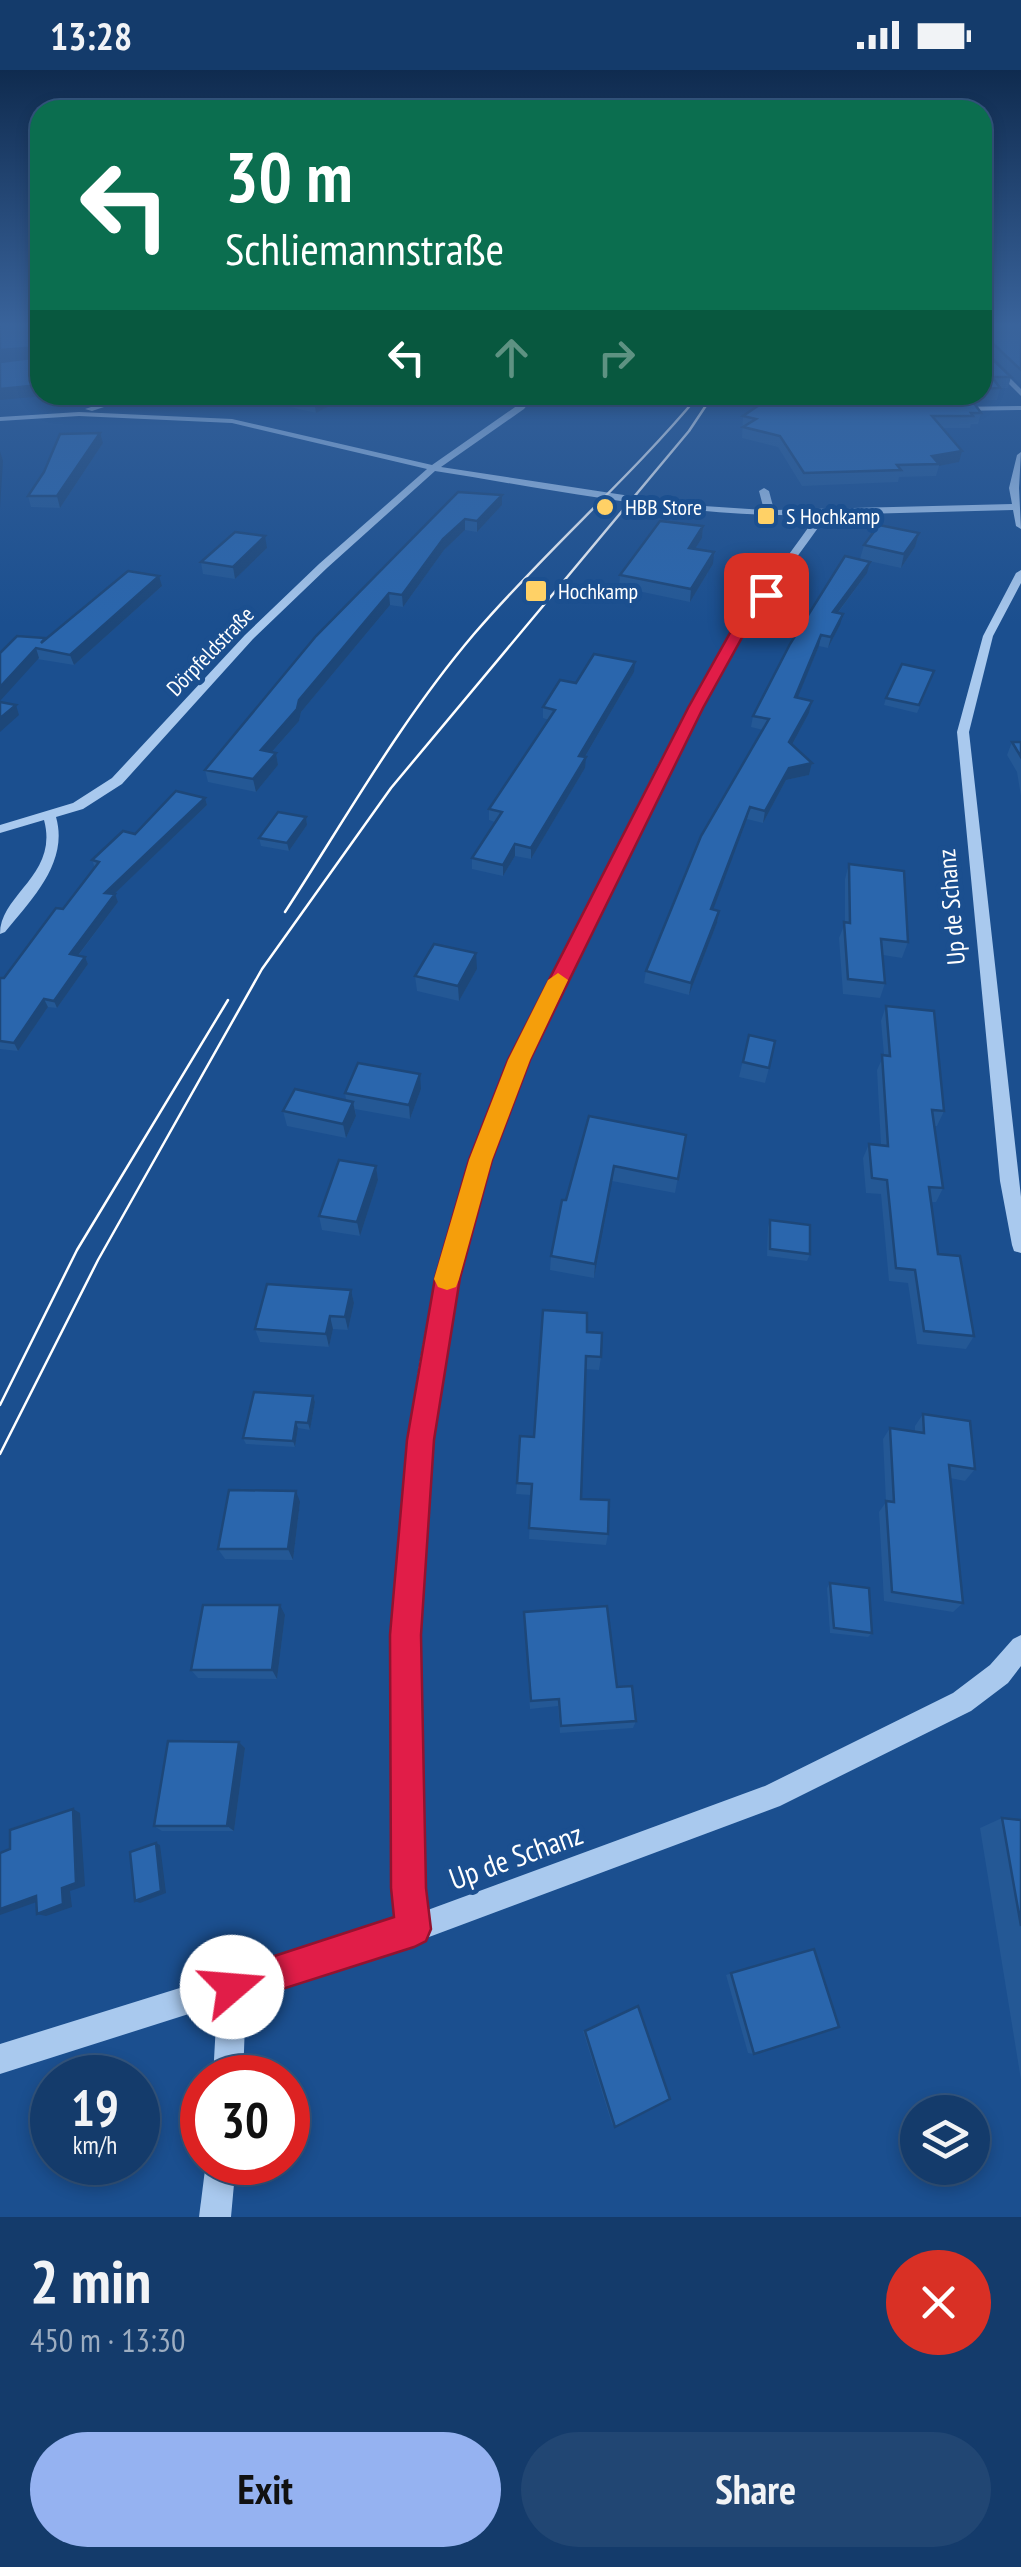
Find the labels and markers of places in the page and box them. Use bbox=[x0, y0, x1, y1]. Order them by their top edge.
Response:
place label: HBB Store bbox=[625, 493, 702, 521]
marker: HBB Store bbox=[594, 496, 616, 518]
place label: S Hochkamp bbox=[786, 502, 880, 530]
marker: S Hochkamp bbox=[755, 505, 777, 527]
pin bbox=[724, 553, 809, 638]
place label: Hochkamp bbox=[558, 577, 638, 605]
marker: Hochkamp bbox=[523, 578, 549, 604]

